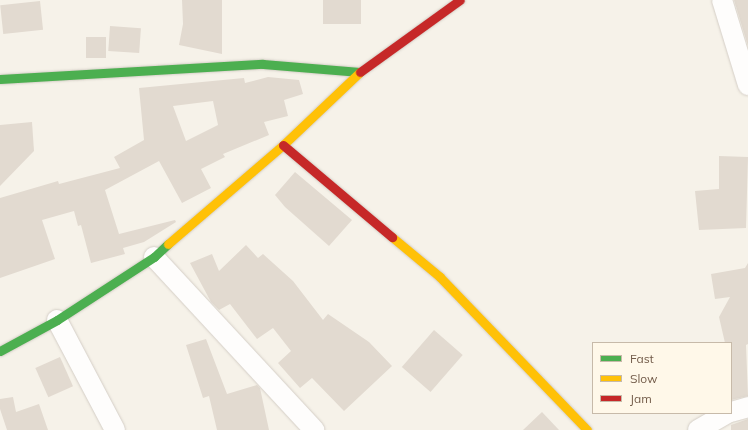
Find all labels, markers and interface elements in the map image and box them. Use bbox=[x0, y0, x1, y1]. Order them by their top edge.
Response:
legend bbox=[592, 342, 732, 414]
text: Fast bbox=[630, 351, 654, 366]
text: Slow bbox=[630, 371, 658, 386]
text: Jam bbox=[630, 391, 652, 406]

